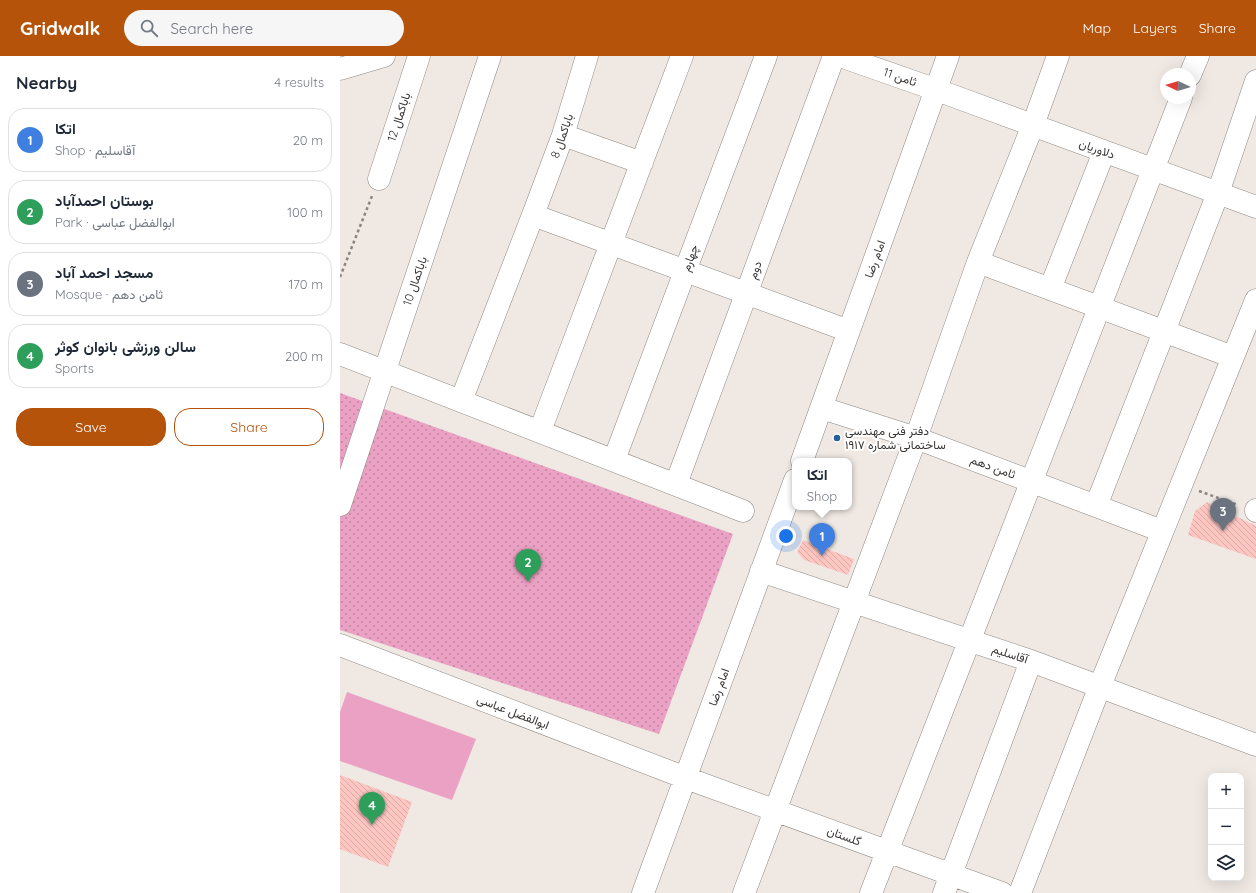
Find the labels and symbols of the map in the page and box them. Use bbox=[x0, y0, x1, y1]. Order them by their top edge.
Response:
street label: ثامن 11 bbox=[881, 64, 919, 90]
north arrow bbox=[1160, 68, 1196, 104]
street label: باباکمال 12 bbox=[384, 90, 414, 144]
street label: باباکمال 8 bbox=[547, 112, 577, 160]
street label: دلاوریان bbox=[1077, 135, 1117, 163]
street label: امام رضا bbox=[861, 238, 889, 280]
street label: چهارم bbox=[678, 242, 702, 274]
street label: باباکمال 10 bbox=[399, 254, 431, 308]
street label: دوم bbox=[744, 258, 766, 281]
place label: دفتر فنی مهندسی ساختمانی شماره ۱۹۱۷ bbox=[845, 423, 946, 453]
marker: دفتر فنی مهندسی ساختمانی شماره ۱۹۱۷ bbox=[832, 433, 842, 443]
street label: ثامن دهم bbox=[968, 451, 1018, 483]
pin: 3 bbox=[1210, 498, 1236, 531]
pin: 1 bbox=[809, 523, 835, 556]
your location bbox=[776, 526, 796, 546]
pin: 2 bbox=[515, 549, 541, 582]
street label: آقاسلیم bbox=[990, 641, 1031, 668]
street label: امام رضا bbox=[705, 666, 733, 708]
street label: ابوالفضل عباسی bbox=[475, 691, 551, 733]
pin: 4 bbox=[359, 792, 385, 825]
street label: گلستان bbox=[825, 822, 863, 849]

